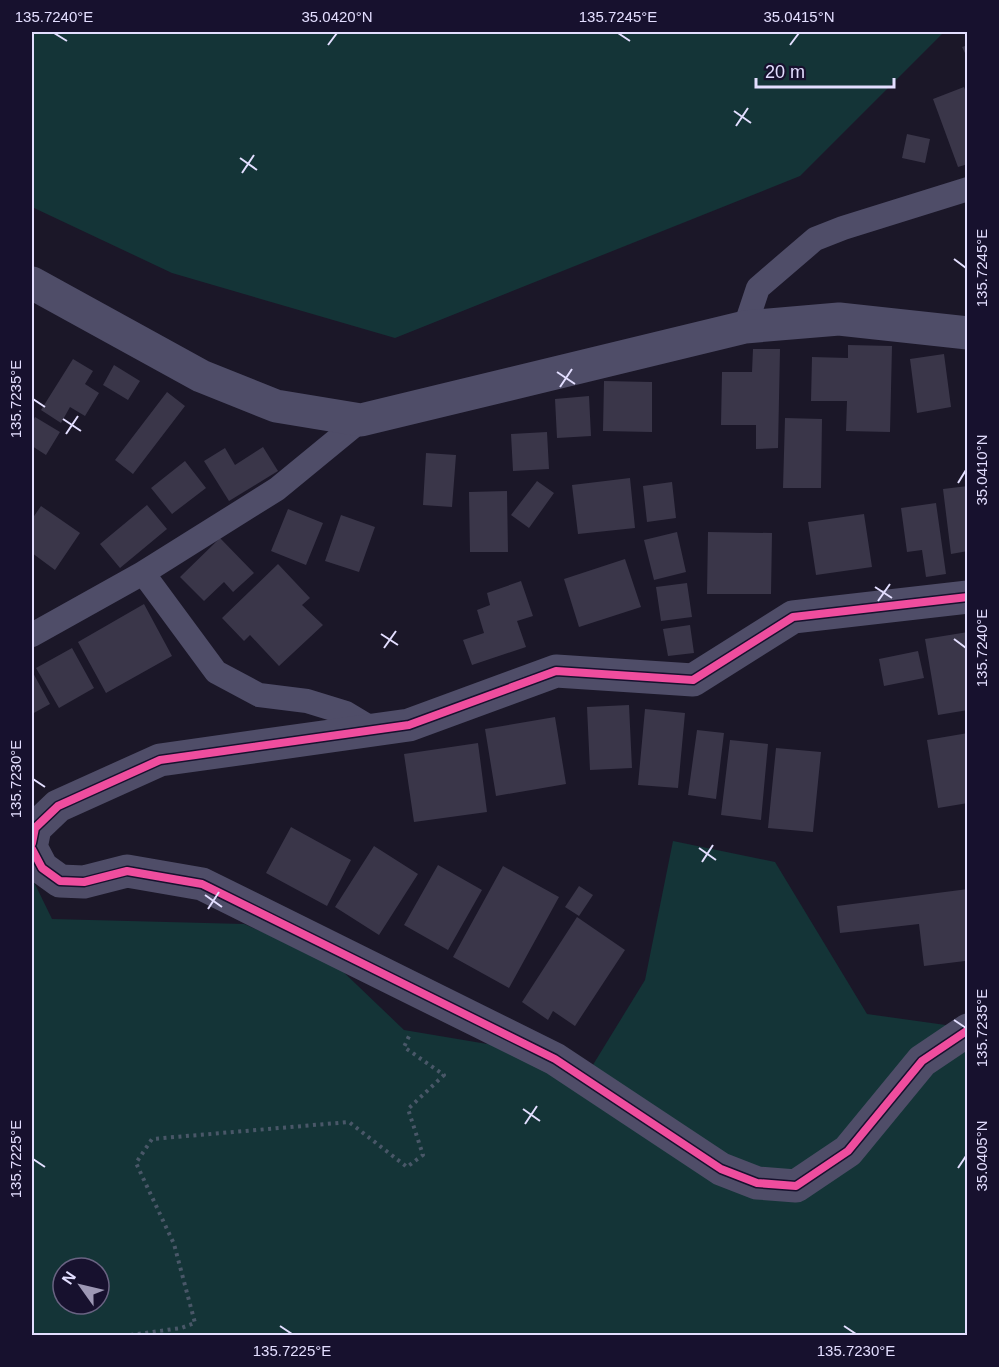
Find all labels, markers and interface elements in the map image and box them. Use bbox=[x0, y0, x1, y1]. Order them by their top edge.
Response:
text: 135.7240°E bbox=[15, 8, 93, 25]
text: 35.0420°N bbox=[301, 8, 373, 25]
text: 135.7245°E bbox=[579, 8, 657, 25]
text: 35.0415°N bbox=[763, 8, 835, 25]
scale bar bbox=[756, 51, 894, 89]
text: 20 m bbox=[765, 62, 805, 82]
text: 135.7245°E bbox=[973, 229, 990, 307]
text: 135.7235°E bbox=[7, 360, 24, 438]
text: 35.0410°N bbox=[973, 434, 990, 506]
text: 135.7240°E bbox=[973, 609, 990, 687]
text: 135.7230°E bbox=[7, 740, 24, 818]
text: 135.7235°E bbox=[973, 989, 990, 1067]
text: 135.7225°E bbox=[7, 1120, 24, 1198]
text: 35.0405°N bbox=[973, 1120, 990, 1192]
north arrow bbox=[51, 1256, 111, 1316]
text: N bbox=[59, 1268, 79, 1287]
text: 135.7225°E bbox=[253, 1342, 331, 1359]
text: 135.7230°E bbox=[817, 1342, 895, 1359]

